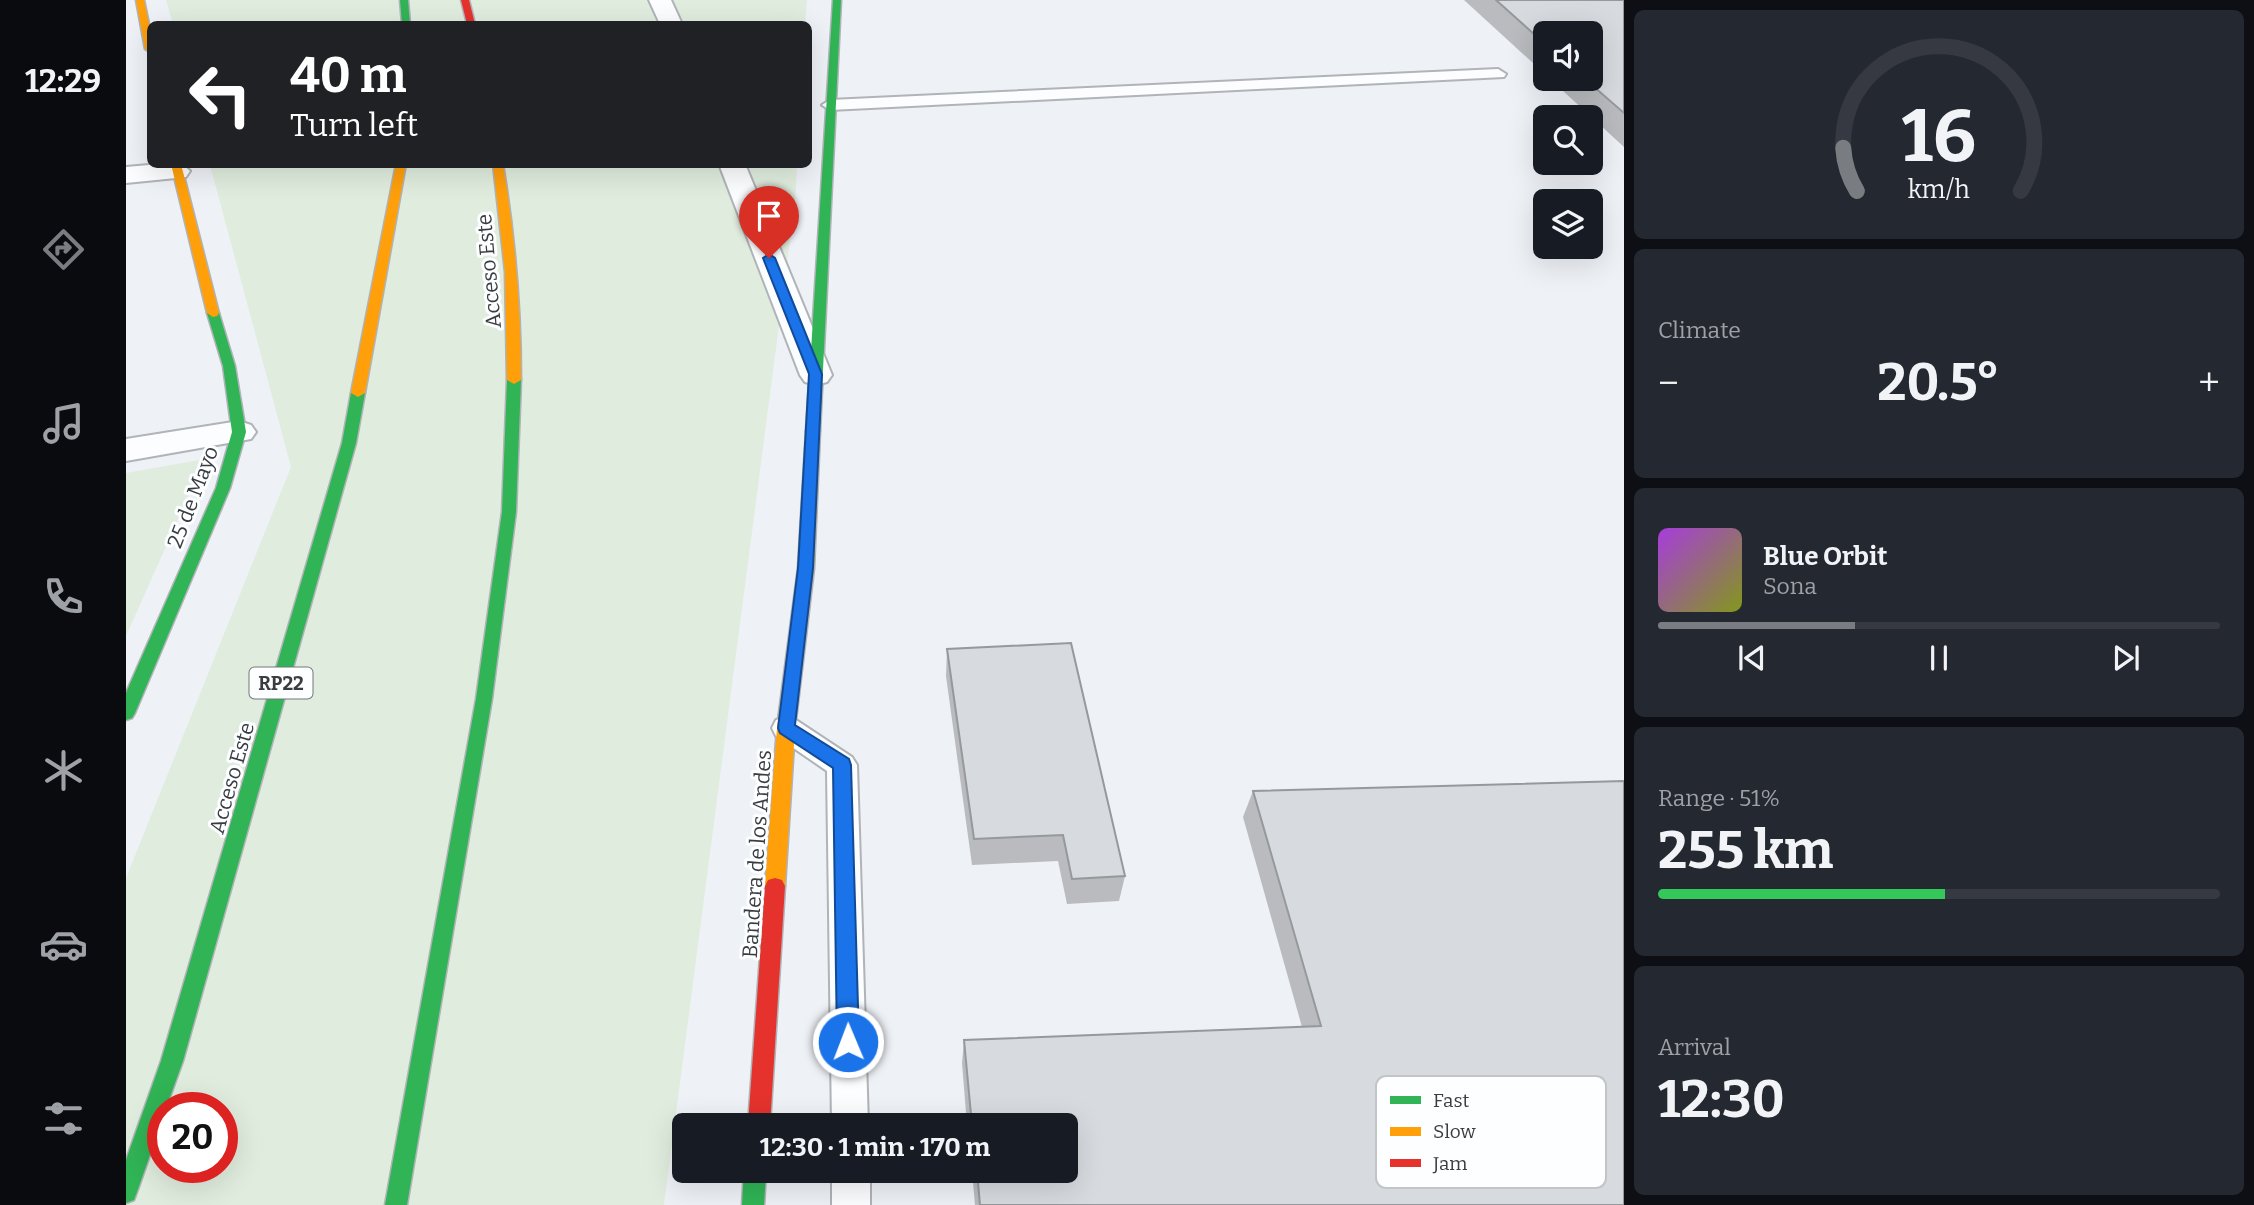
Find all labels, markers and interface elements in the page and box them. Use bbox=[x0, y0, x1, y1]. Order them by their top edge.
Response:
map controls bbox=[1533, 21, 1603, 259]
button: sound bbox=[1533, 21, 1603, 91]
text: 40 m bbox=[290, 46, 407, 105]
icon: left bbox=[175, 49, 266, 140]
text: 12:29 bbox=[25, 62, 101, 100]
text: 16 bbox=[1902, 93, 1976, 180]
button: search bbox=[1533, 105, 1603, 175]
text: Turn left bbox=[290, 106, 418, 144]
text: km/h bbox=[1908, 174, 1970, 204]
pin bbox=[739, 186, 799, 258]
button: layers bbox=[1533, 189, 1603, 259]
icon: arrive bbox=[750, 197, 788, 235]
street label: Acceso Este bbox=[471, 213, 507, 329]
icon: directions bbox=[39, 225, 88, 274]
text: Climate bbox=[1658, 316, 1741, 344]
text: 20.5° bbox=[1877, 351, 2000, 414]
text: − bbox=[1658, 360, 1679, 406]
text: + bbox=[2198, 360, 2220, 406]
icon: music bbox=[39, 399, 88, 448]
street label: 25 de Mayo bbox=[162, 442, 224, 552]
text: Blue Orbit bbox=[1763, 541, 1887, 572]
icon: phone bbox=[39, 572, 88, 621]
text: Sona bbox=[1763, 572, 1817, 600]
icon: previous bbox=[1733, 639, 1771, 677]
icon: pause bbox=[1920, 639, 1958, 677]
icon: next bbox=[2107, 639, 2145, 677]
road number: RP22 bbox=[250, 668, 312, 698]
street label: Acceso Este bbox=[204, 719, 260, 837]
icon: climate bbox=[39, 746, 88, 795]
street label: Bandera de los Andes bbox=[737, 749, 777, 959]
text: Range · 51% bbox=[1658, 784, 1780, 812]
text: 255 km bbox=[1658, 819, 1833, 882]
icon: car bbox=[39, 920, 88, 969]
position arrow bbox=[811, 1005, 885, 1079]
text: Arrival bbox=[1658, 1033, 1731, 1061]
text: 12:30 bbox=[1658, 1068, 1785, 1131]
legend bbox=[1376, 1076, 1606, 1188]
text: Fast bbox=[1433, 1089, 1470, 1112]
speed limit sign: 20 bbox=[147, 1092, 238, 1183]
icon: filters bbox=[39, 1094, 88, 1143]
text: Slow bbox=[1433, 1120, 1476, 1143]
text: 12:30 · 1 min · 170 m bbox=[760, 1132, 990, 1163]
text: Jam bbox=[1432, 1152, 1467, 1175]

